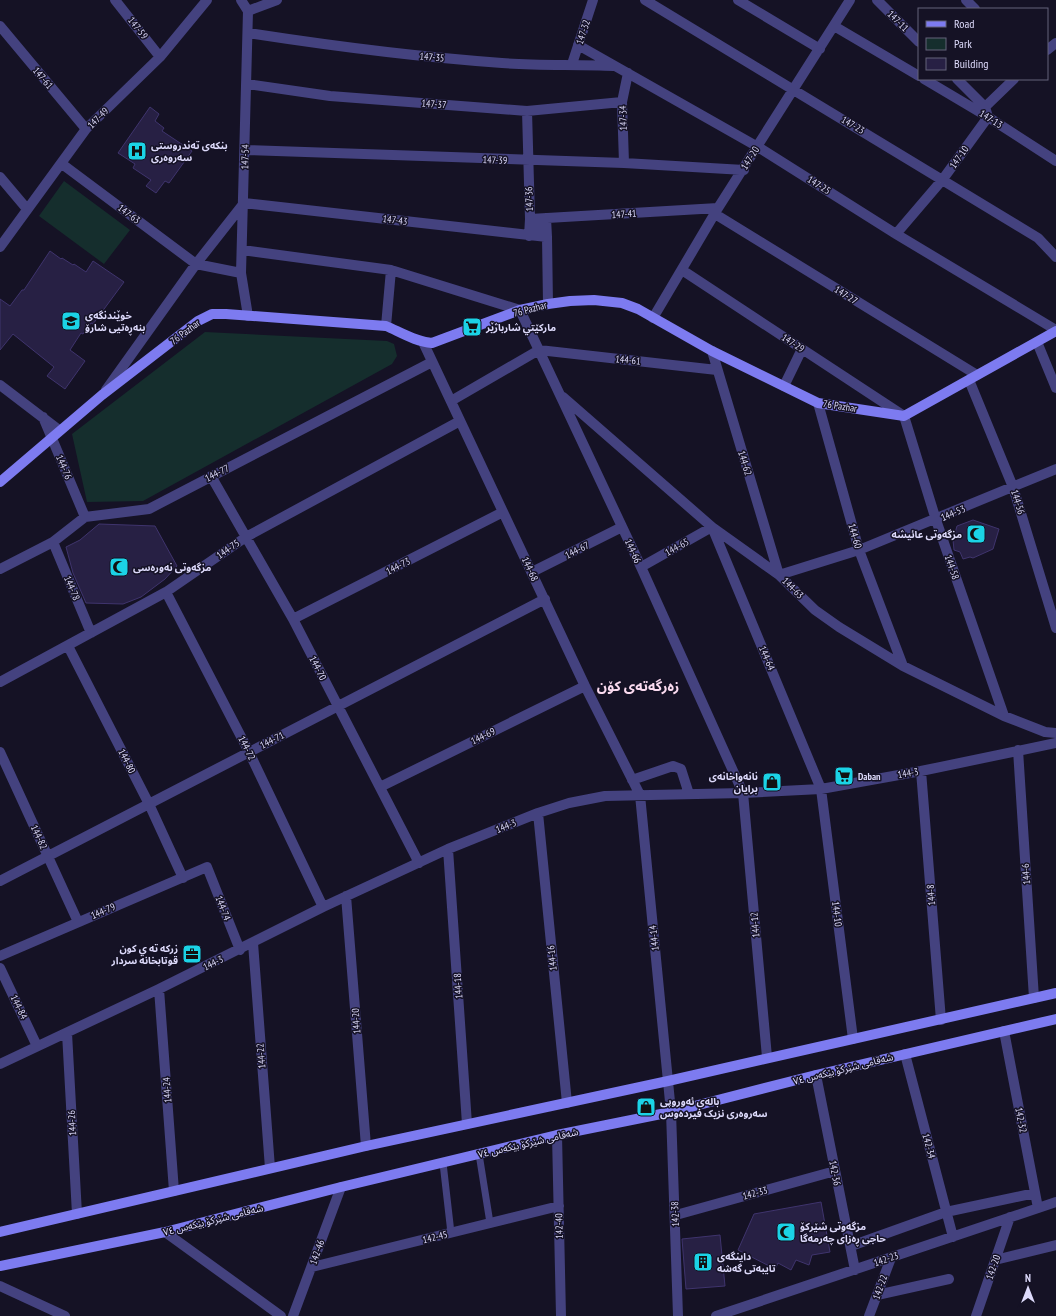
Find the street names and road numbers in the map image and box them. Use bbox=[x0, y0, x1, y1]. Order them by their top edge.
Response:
street label: 147-11 bbox=[885, 8, 911, 34]
street label: 147-59 bbox=[125, 14, 151, 42]
street label: 147-32 bbox=[573, 18, 593, 46]
street label: 147-35 bbox=[419, 49, 445, 65]
street label: 147-61 bbox=[30, 64, 56, 92]
street label: 147-37 bbox=[421, 97, 447, 111]
street label: 147-49 bbox=[85, 105, 111, 131]
street label: 147-34 bbox=[616, 105, 630, 131]
street label: 147-13 bbox=[977, 107, 1005, 131]
street label: 147-23 bbox=[839, 113, 867, 137]
street label: 147-10 bbox=[947, 143, 972, 171]
street label: 147-54 bbox=[238, 144, 252, 170]
street label: 147-20 bbox=[738, 144, 762, 172]
street label: 147-39 bbox=[482, 153, 508, 167]
street label: 147-25 bbox=[805, 173, 833, 197]
street label: 147-36 bbox=[522, 186, 536, 212]
street label: 147-63 bbox=[115, 201, 143, 227]
street label: 147-41 bbox=[611, 207, 637, 221]
street label: 147-43 bbox=[382, 212, 408, 228]
street label: 147-27 bbox=[832, 283, 860, 307]
street label: 76 Pazhar bbox=[512, 298, 548, 320]
street label: 76 Pazhar bbox=[167, 316, 203, 347]
street label: 147-29 bbox=[779, 331, 807, 355]
street label: 144-61 bbox=[615, 352, 641, 368]
street label: 76 Pazhar bbox=[822, 397, 858, 415]
street label: 144-62 bbox=[735, 449, 755, 477]
street label: 144-76 bbox=[53, 453, 75, 482]
street label: 144-77 bbox=[203, 461, 231, 485]
street label: 144-56 bbox=[1008, 488, 1028, 517]
street label: 144-53 bbox=[939, 502, 967, 524]
street label: 144-60 bbox=[845, 522, 865, 550]
street label: 144-65 bbox=[663, 535, 691, 559]
street label: 144-75 bbox=[214, 536, 242, 562]
street label: 144-66 bbox=[622, 537, 644, 566]
street label: 144-67 bbox=[563, 538, 591, 562]
street label: 144-58 bbox=[942, 553, 962, 581]
street label: 144-73 bbox=[384, 554, 412, 578]
street label: 144-68 bbox=[519, 555, 541, 583]
street label: 144-78 bbox=[61, 574, 83, 602]
street label: 144-63 bbox=[779, 574, 807, 602]
street label: 144-64 bbox=[756, 644, 778, 673]
street label: 144-70 bbox=[306, 654, 330, 683]
street label: 144-69 bbox=[469, 725, 497, 747]
street label: 144-71 bbox=[258, 728, 286, 752]
street label: 144-72 bbox=[235, 734, 259, 762]
street label: 144-80 bbox=[115, 747, 139, 776]
street label: 144-3 bbox=[897, 765, 919, 781]
street label: 144-3 bbox=[494, 816, 518, 836]
street label: 144-82 bbox=[28, 823, 50, 851]
street label: 144-6 bbox=[1019, 863, 1033, 885]
street label: 144-8 bbox=[924, 884, 938, 906]
street label: 144-74 bbox=[212, 894, 234, 923]
street label: 144-79 bbox=[89, 900, 117, 922]
street label: 144-10 bbox=[829, 901, 845, 928]
street label: 144-12 bbox=[747, 912, 763, 938]
street label: 144-14 bbox=[646, 924, 662, 951]
street label: 144-16 bbox=[544, 944, 560, 971]
street label: 144-3 bbox=[201, 953, 225, 973]
street label: 144-18 bbox=[451, 973, 465, 999]
street label: 144-84 bbox=[8, 993, 31, 1022]
street label: 144-20 bbox=[349, 1007, 363, 1034]
street label: 144-22 bbox=[253, 1043, 269, 1069]
street label: شەقامی شێرکۆ بێکەس ٧٤ bbox=[791, 1050, 895, 1088]
street label: 144-24 bbox=[160, 1076, 174, 1103]
street label: 142-32 bbox=[1012, 1106, 1030, 1134]
street label: 144-26 bbox=[65, 1109, 79, 1136]
street label: شەقامی شێرکۆ بێکەس ٧٤ bbox=[476, 1125, 580, 1161]
street label: 142-34 bbox=[919, 1132, 939, 1160]
street label: 142-36 bbox=[826, 1159, 844, 1187]
street label: 142-33 bbox=[741, 1183, 769, 1203]
street label: شەقامی شێرکۆ بێکەس ٧٤ bbox=[161, 1201, 265, 1239]
street label: 142-38 bbox=[668, 1201, 682, 1227]
street label: 142-40 bbox=[552, 1213, 566, 1239]
street label: 142-45 bbox=[421, 1228, 449, 1246]
street label: 142-46 bbox=[307, 1237, 328, 1266]
street label: 142-23 bbox=[872, 1249, 900, 1269]
street label: 142-20 bbox=[983, 1252, 1003, 1281]
street label: 142-22 bbox=[870, 1273, 890, 1301]

